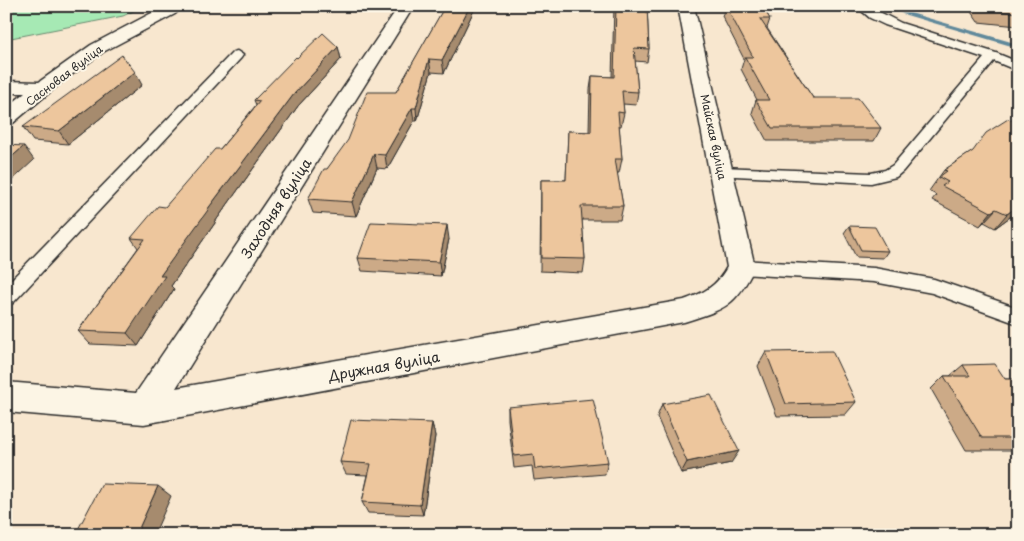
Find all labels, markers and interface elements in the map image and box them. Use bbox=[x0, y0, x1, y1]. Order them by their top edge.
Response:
street label: Сасновая вуліца bbox=[22, 40, 106, 110]
street label: Майская вуліца bbox=[697, 92, 731, 182]
street label: Заходняя вуліца bbox=[236, 153, 317, 262]
street label: Дружная вуліца bbox=[326, 346, 442, 386]

